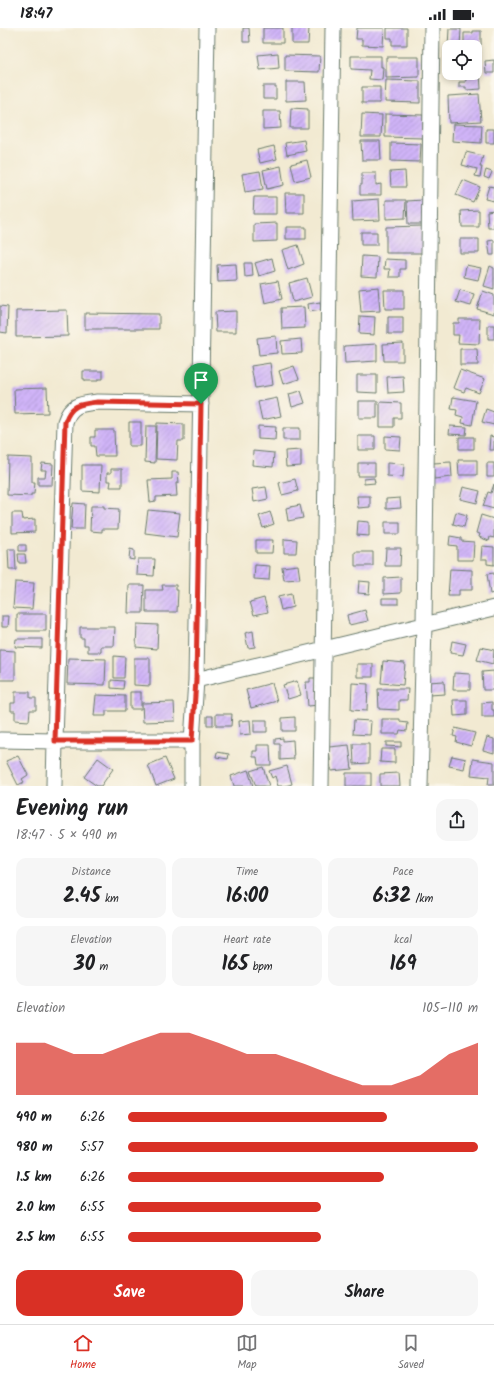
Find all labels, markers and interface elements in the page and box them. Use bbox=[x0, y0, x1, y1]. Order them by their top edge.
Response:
text: 18:47 bbox=[20, 2, 52, 26]
map controls bbox=[442, 40, 482, 80]
button: locate bbox=[442, 40, 482, 80]
pin bbox=[184, 363, 218, 404]
icon: arrive bbox=[190, 369, 212, 391]
text: Evening run bbox=[16, 792, 128, 827]
button: share bbox=[436, 799, 478, 841]
text: 18:47 · 5 × 490 m bbox=[16, 825, 117, 846]
text: Distance bbox=[71, 863, 111, 881]
text: Time bbox=[236, 863, 258, 881]
text: Pace bbox=[393, 863, 413, 881]
text: 2.45 bbox=[63, 881, 101, 913]
text: 16:00 bbox=[226, 881, 268, 913]
text: 6:32 bbox=[373, 881, 411, 913]
text: km bbox=[101, 890, 119, 908]
text: /km bbox=[411, 890, 433, 908]
text: Elevation bbox=[70, 931, 112, 949]
text: Heart rate bbox=[223, 931, 271, 949]
text: kcal bbox=[394, 931, 412, 949]
text: 30 bbox=[74, 949, 95, 981]
text: 165 bbox=[221, 949, 248, 981]
text: 169 bbox=[390, 949, 417, 981]
text: m bbox=[95, 958, 108, 976]
text: bpm bbox=[248, 958, 273, 976]
text: Elevation bbox=[16, 998, 65, 1019]
text: 105–110 m bbox=[422, 998, 478, 1019]
text: 490 m bbox=[16, 1107, 52, 1128]
text: 6:26 bbox=[80, 1107, 105, 1128]
text: 980 m bbox=[16, 1137, 53, 1158]
text: 5:57 bbox=[80, 1137, 103, 1158]
text: 1.5 km bbox=[16, 1167, 52, 1188]
text: 6:26 bbox=[80, 1167, 105, 1188]
text: 2.0 km bbox=[16, 1197, 55, 1218]
text: 6:55 bbox=[80, 1197, 104, 1218]
text: 2.5 km bbox=[16, 1227, 55, 1248]
text: 6:55 bbox=[80, 1227, 104, 1248]
button: Save bbox=[16, 1270, 243, 1316]
button: Share bbox=[251, 1270, 478, 1316]
tab: Home bbox=[70, 1332, 96, 1374]
tab: Map bbox=[236, 1332, 258, 1374]
tab: Saved bbox=[398, 1332, 424, 1374]

